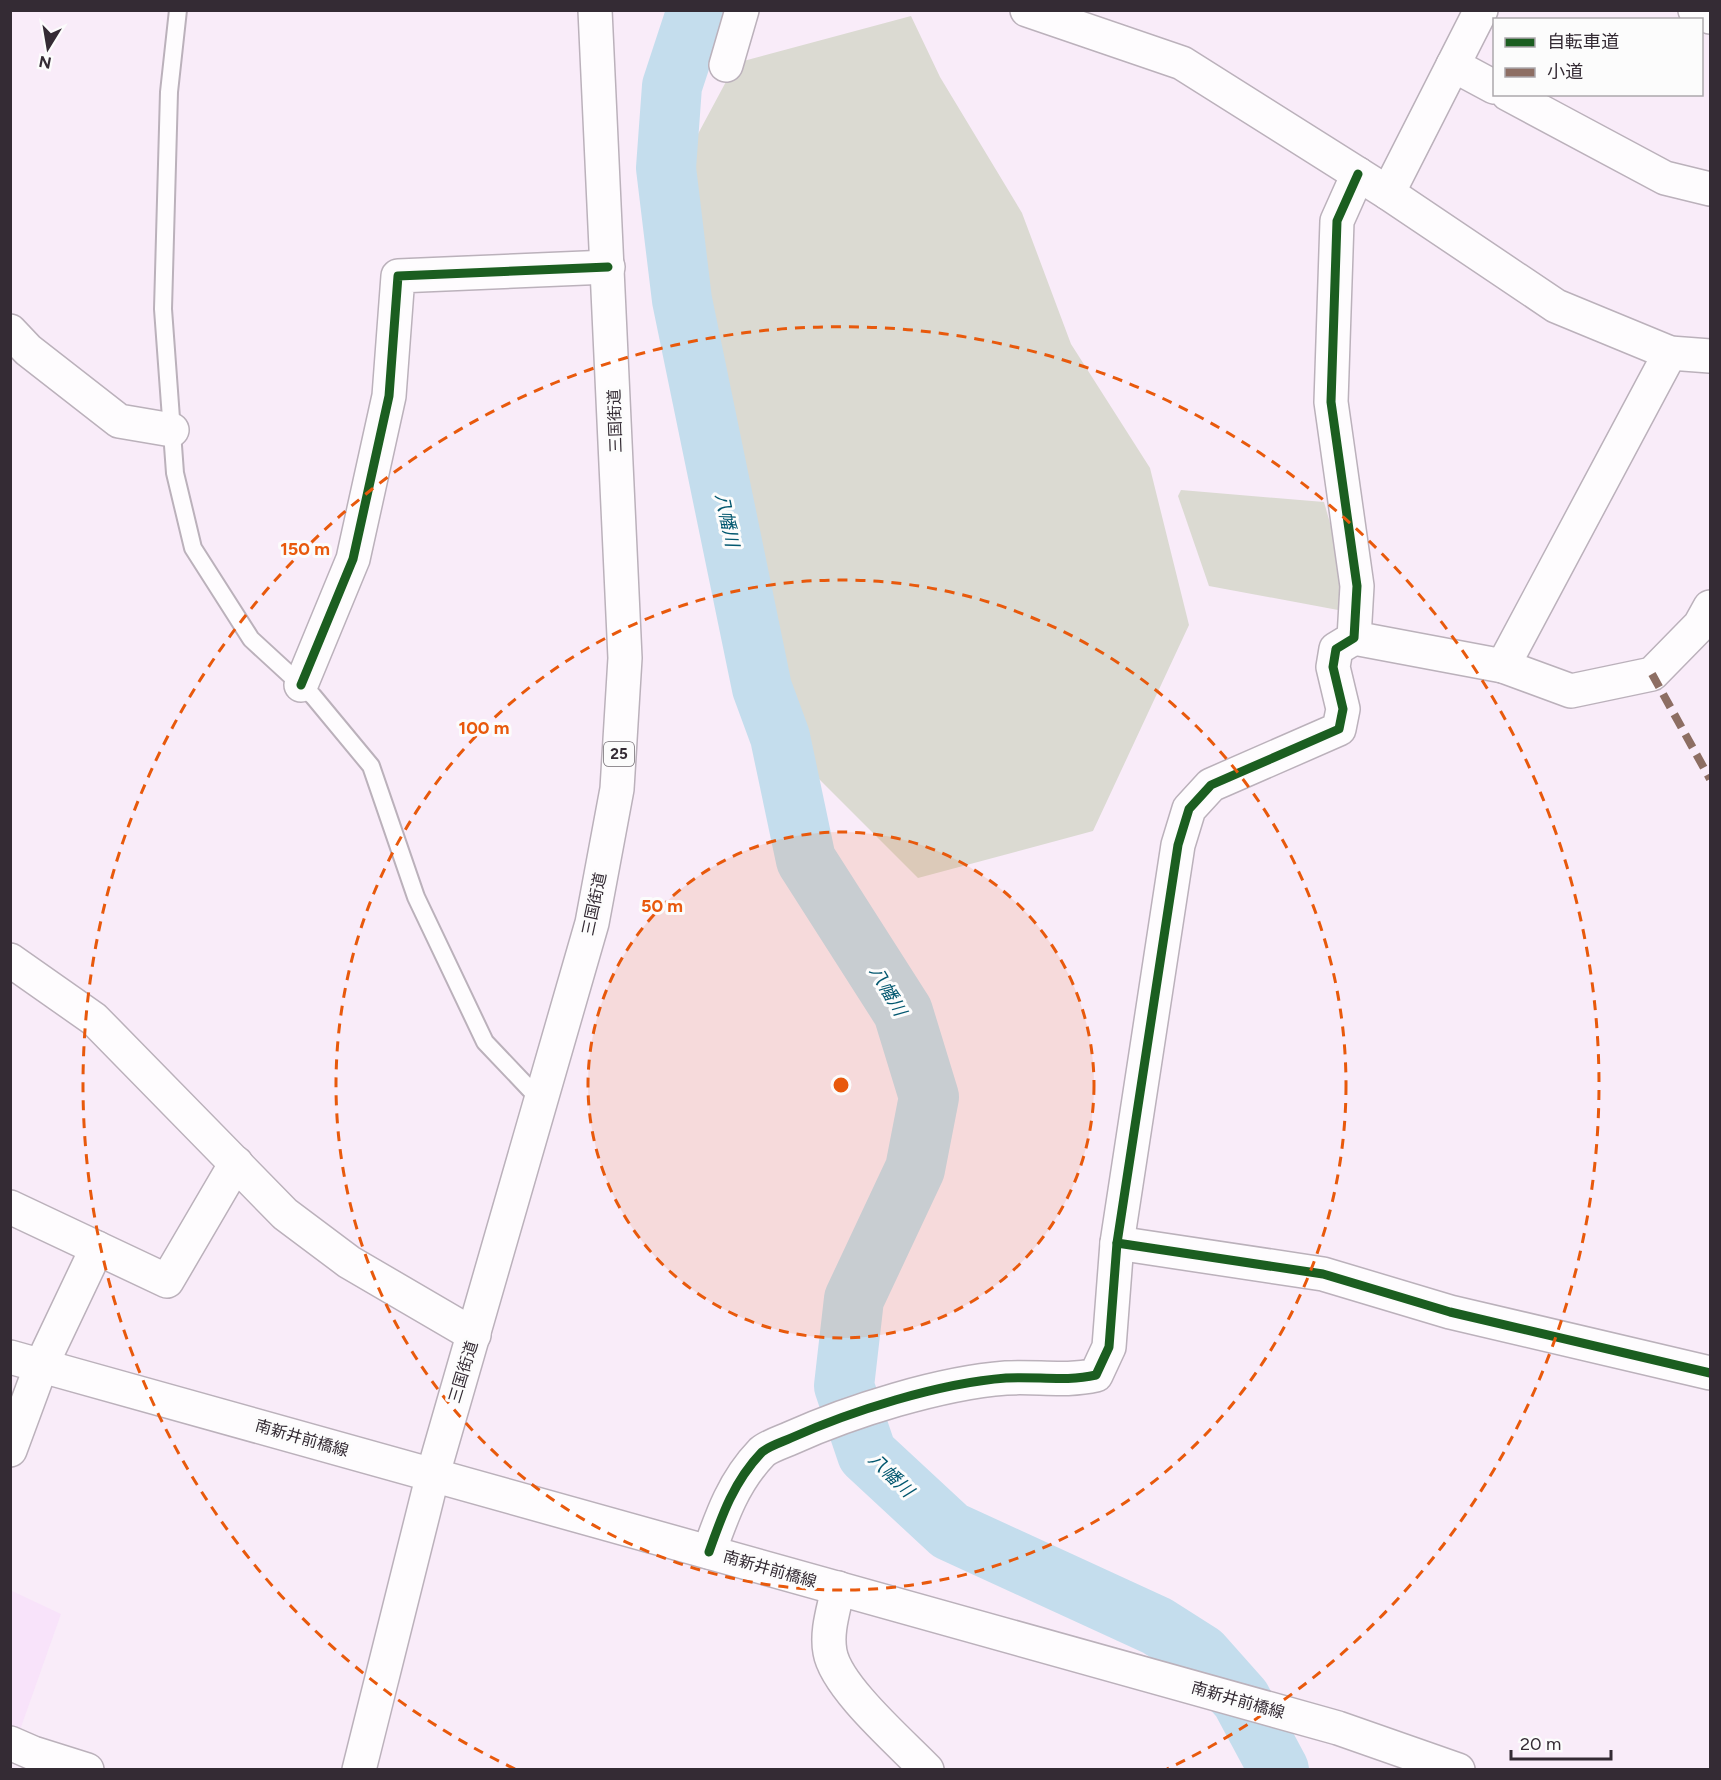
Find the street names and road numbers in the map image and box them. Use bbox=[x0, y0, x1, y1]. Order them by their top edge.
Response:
street label: 三国街道 bbox=[604, 389, 626, 453]
road number: 25 bbox=[604, 742, 634, 766]
street label: 三国街道 bbox=[578, 871, 610, 937]
street label: 三国街道 bbox=[445, 1339, 481, 1405]
street label: 南新井前橋線 bbox=[253, 1416, 351, 1460]
street label: 南新井前橋線 bbox=[721, 1547, 819, 1591]
street label: 南新井前橋線 bbox=[1189, 1678, 1287, 1722]

